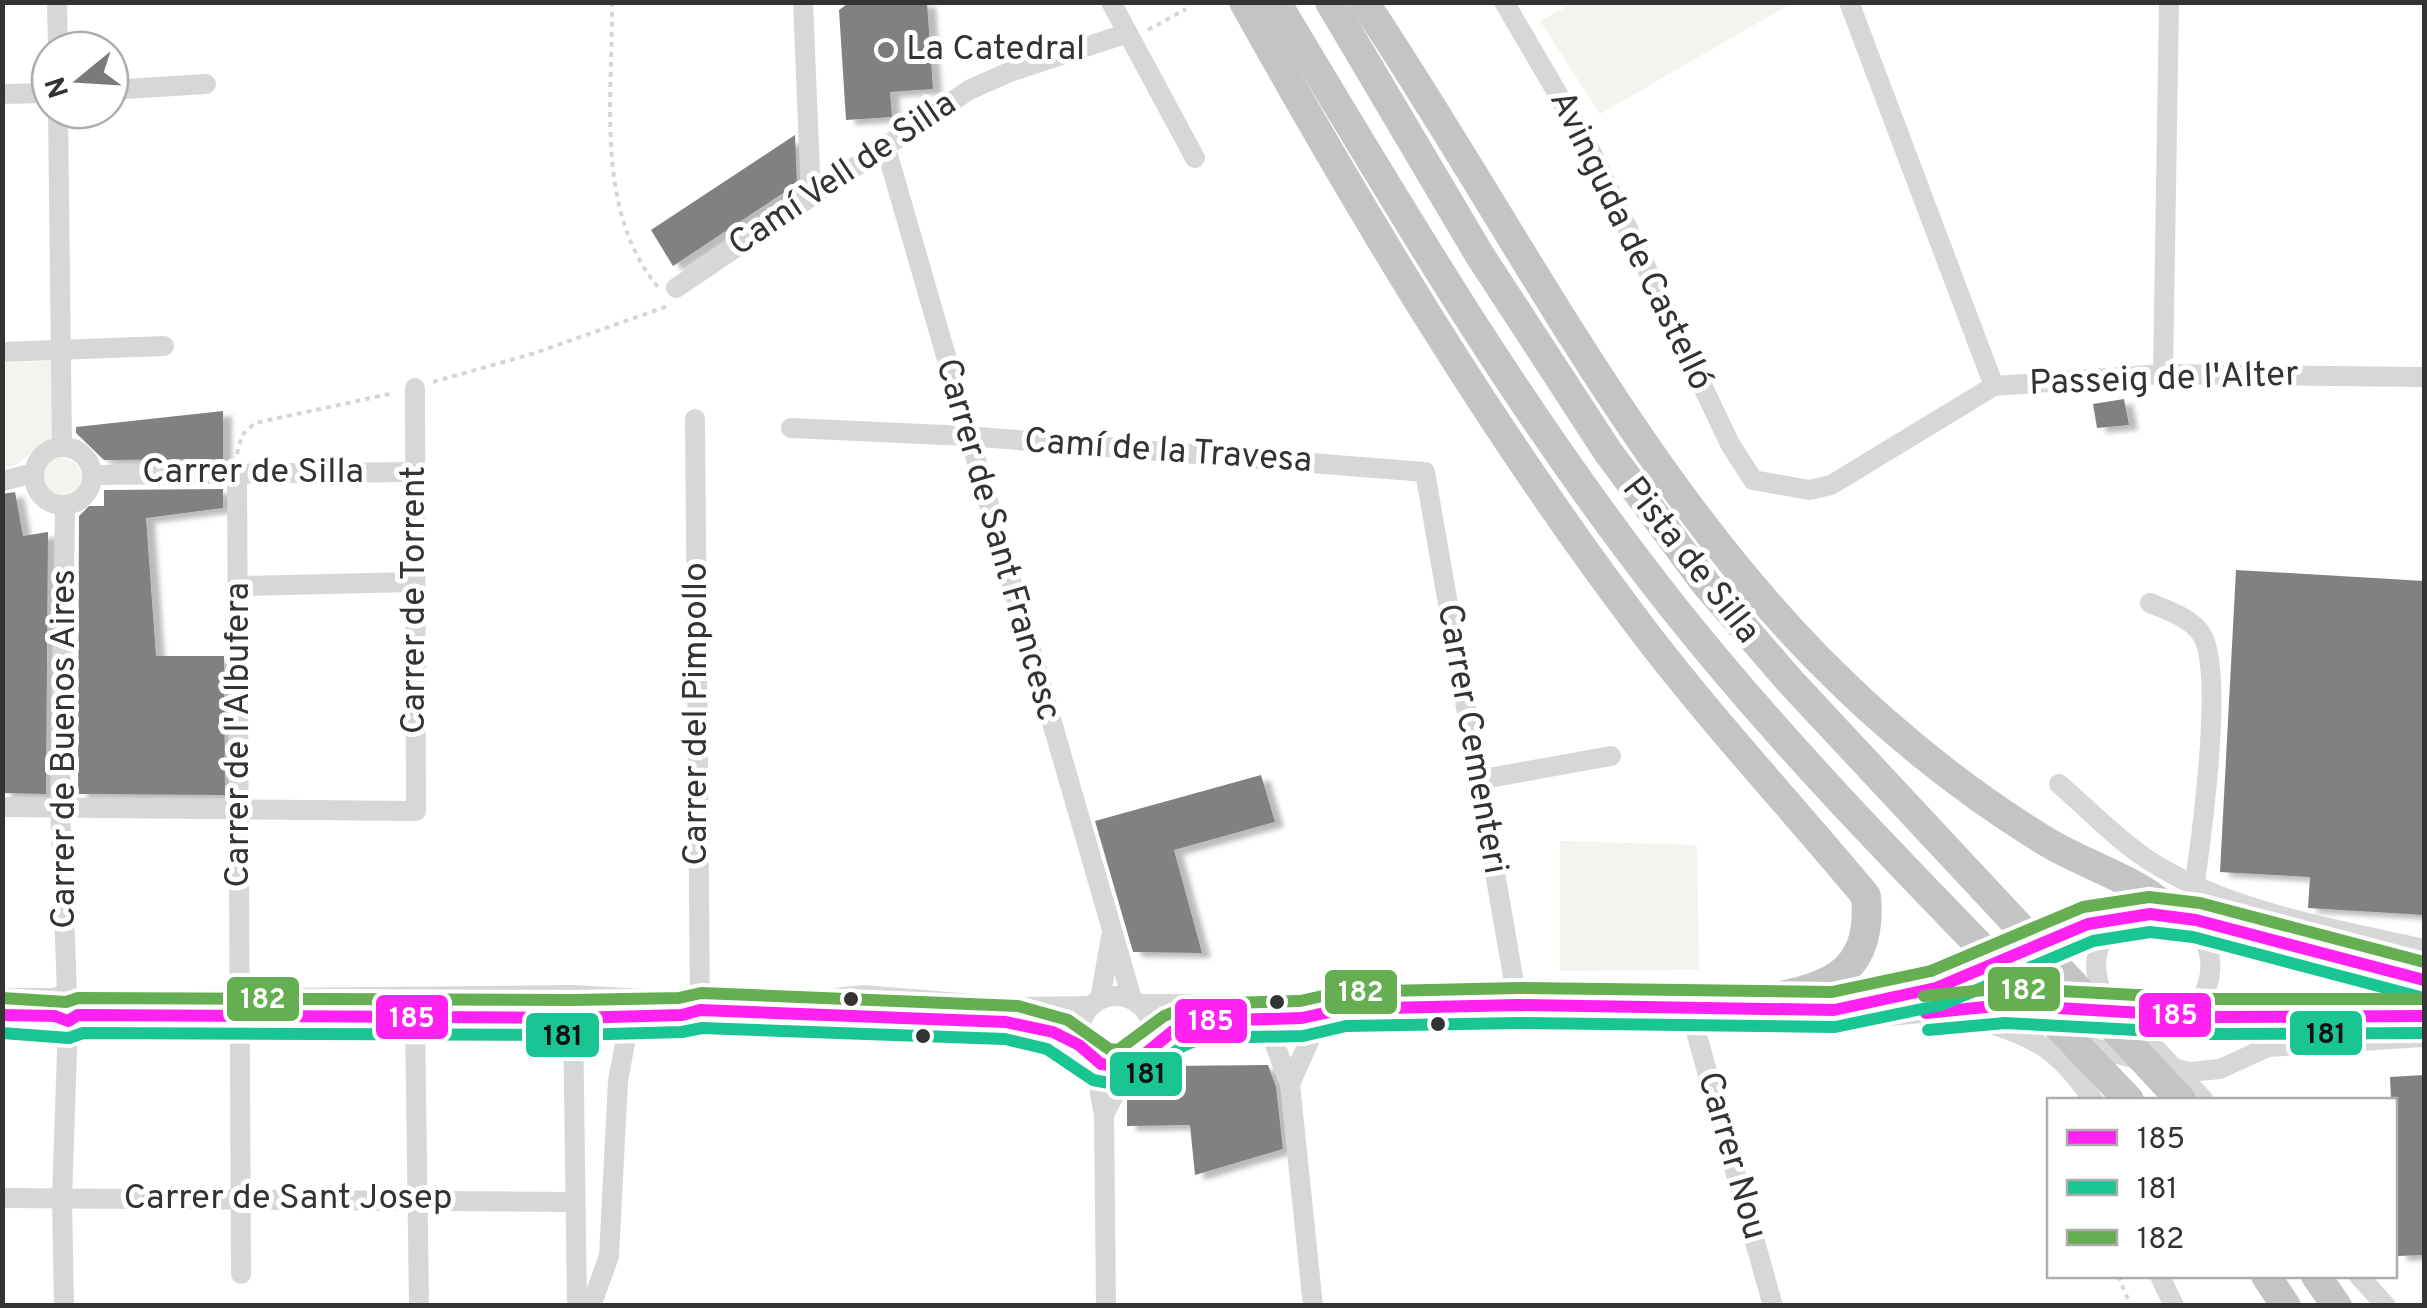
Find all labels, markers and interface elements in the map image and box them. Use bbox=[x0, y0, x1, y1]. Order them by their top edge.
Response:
place label: La Catedral bbox=[906, 28, 1085, 72]
north arrow bbox=[30, 30, 130, 130]
marker: La Catedral bbox=[875, 39, 897, 61]
text: N bbox=[39, 72, 79, 102]
street label: Camí Vell de Silla bbox=[721, 83, 965, 267]
street label: Avinguda de Castelló bbox=[1538, 84, 1722, 398]
street label: Passeig de l'Alter bbox=[2028, 353, 2300, 407]
street label: Carrer de Sant Francesc bbox=[924, 354, 1070, 726]
street label: Camí de la Travesa bbox=[1022, 420, 1314, 484]
street label: Carrer de Silla bbox=[142, 451, 364, 495]
street label: Carrer de Torrent bbox=[393, 466, 437, 734]
street label: Pista de Silla bbox=[1611, 469, 1769, 653]
street label: Carrer del Pimpollo bbox=[675, 562, 719, 866]
street label: Carrer de Buenos Aires bbox=[43, 569, 87, 929]
street label: Carrer de l'Albufera bbox=[217, 582, 261, 888]
street label: Carrer Cementeri bbox=[1426, 600, 1516, 878]
line badge: 182 bbox=[1986, 965, 2062, 1013]
line badge: 182 bbox=[1323, 968, 1399, 1016]
text: 182 bbox=[2001, 974, 2047, 1010]
line badge: 182 bbox=[225, 975, 301, 1023]
text: 182 bbox=[1338, 976, 1384, 1012]
text: 182 bbox=[240, 983, 286, 1019]
unlabelled marker bbox=[841, 989, 861, 1009]
line badge: 185 bbox=[2137, 991, 2213, 1039]
unlabelled marker bbox=[1267, 992, 1287, 1012]
line badge: 185 bbox=[374, 993, 450, 1041]
line badge: 185 bbox=[1173, 997, 1249, 1045]
text: 185 bbox=[2152, 999, 2198, 1035]
text: 185 bbox=[389, 1002, 435, 1038]
text: 185 bbox=[1188, 1005, 1234, 1041]
line badge: 181 bbox=[2288, 1009, 2364, 1057]
line badge: 181 bbox=[524, 1011, 601, 1059]
unlabelled marker bbox=[1428, 1014, 1448, 1034]
text: 181 bbox=[2306, 1018, 2346, 1054]
text: 181 bbox=[543, 1020, 583, 1056]
unlabelled marker bbox=[913, 1026, 933, 1046]
line badge: 181 bbox=[1108, 1050, 1184, 1098]
text: 181 bbox=[1126, 1058, 1166, 1094]
street label: Carrer Nou bbox=[1686, 1067, 1776, 1245]
legend bbox=[2047, 1098, 2397, 1278]
text: 185 bbox=[2137, 1122, 2185, 1159]
text: 181 bbox=[2137, 1172, 2178, 1209]
street label: Carrer de Sant Josep bbox=[123, 1177, 453, 1221]
text: 182 bbox=[2137, 1222, 2184, 1259]

